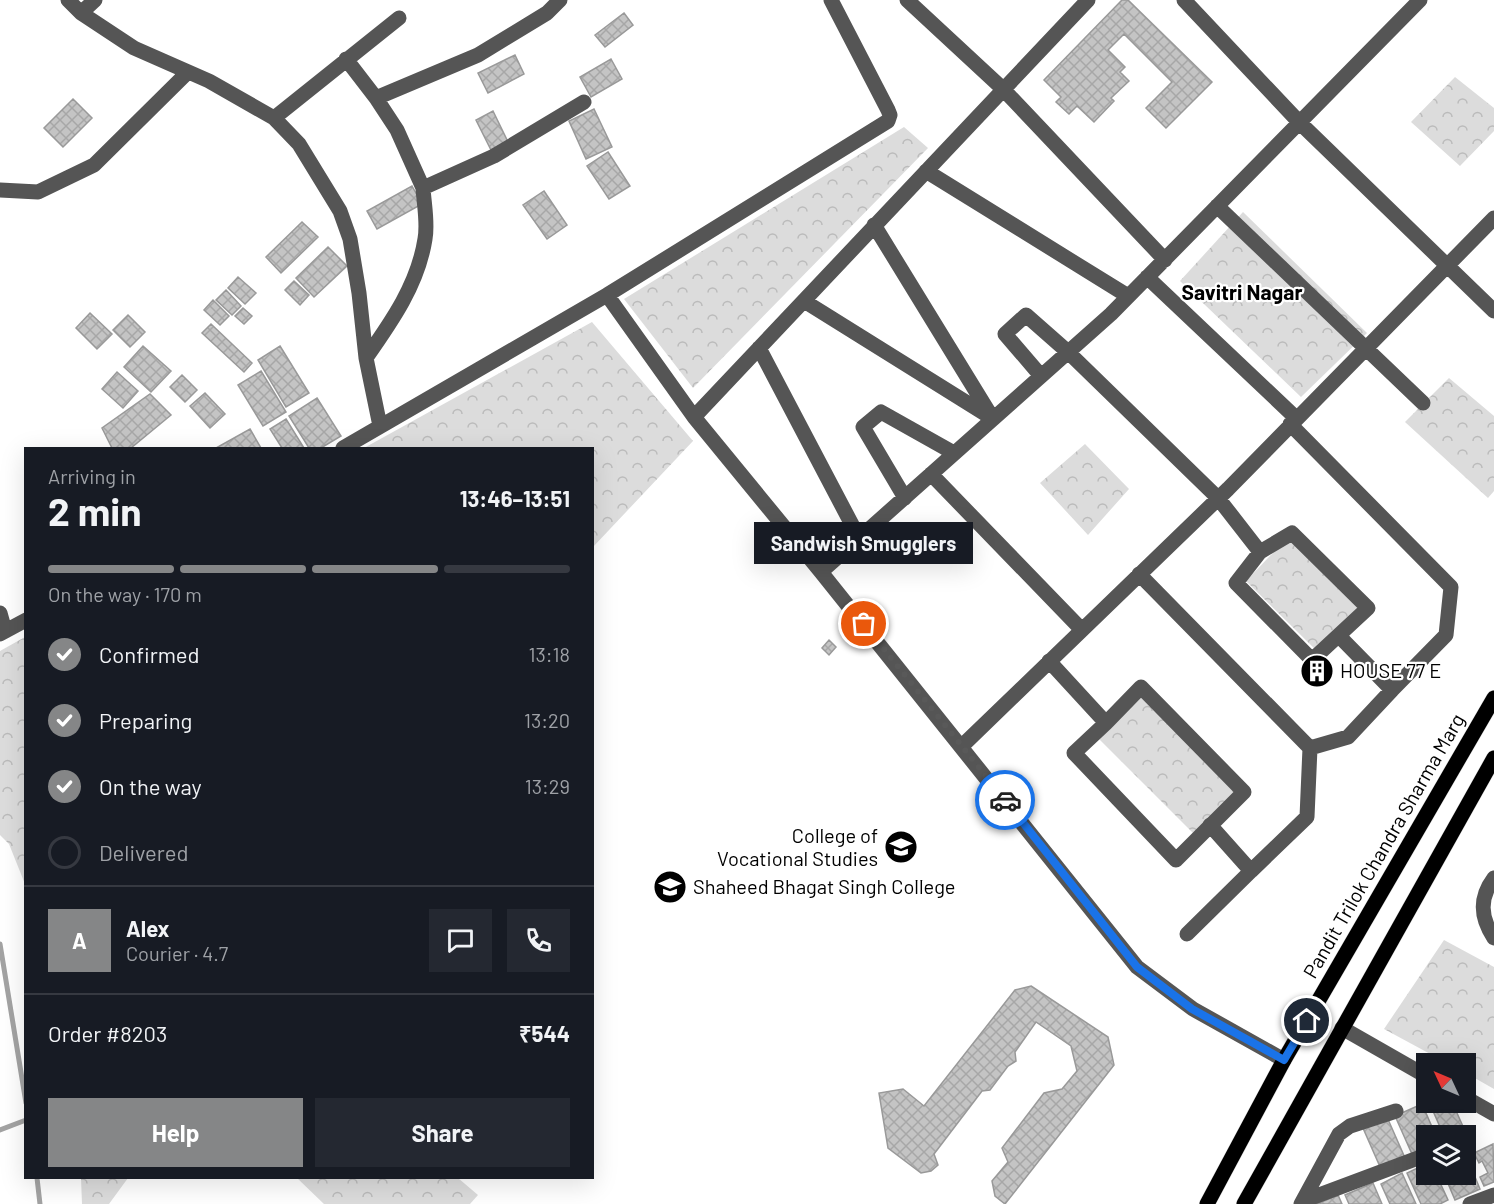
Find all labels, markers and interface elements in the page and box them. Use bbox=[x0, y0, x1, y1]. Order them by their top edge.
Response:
district label: Savitri Nagar bbox=[1182, 279, 1302, 304]
text: Arriving in bbox=[48, 464, 136, 488]
text: 13:46–13:51 bbox=[460, 485, 570, 511]
text: 2 min bbox=[48, 487, 141, 534]
callout: Sandwish Smugglers bbox=[754, 522, 974, 564]
text: Sandwish Smugglers bbox=[771, 531, 956, 555]
text: On the way · 170 m bbox=[48, 582, 202, 606]
pin bbox=[838, 598, 889, 649]
icon: bag bbox=[847, 607, 880, 640]
icon: check bbox=[48, 638, 81, 671]
text: Confirmed bbox=[99, 641, 199, 667]
text: 13:18 bbox=[529, 642, 570, 666]
building icon: HOUSE 77 E bbox=[1299, 653, 1335, 689]
place label: HOUSE 77 E bbox=[1340, 658, 1441, 682]
icon: check bbox=[48, 704, 81, 737]
text: Preparing bbox=[99, 707, 192, 733]
text: 13:20 bbox=[524, 708, 570, 732]
street label: Pandit Trilok Chandra Sharma Marg bbox=[1297, 709, 1469, 982]
icon: check bbox=[48, 770, 81, 803]
courier bbox=[975, 770, 1035, 830]
text: On the way bbox=[99, 773, 202, 799]
text: 13:29 bbox=[525, 774, 570, 798]
icon: car bbox=[989, 784, 1022, 817]
place label: College of Vocational Studies bbox=[717, 823, 878, 870]
school or university icon: College of Vocational Studies bbox=[883, 829, 919, 865]
text: Delivered bbox=[99, 839, 188, 865]
school or university icon: Shaheed Bhagat Singh College bbox=[652, 869, 688, 905]
place label: Shaheed Bhagat Singh College bbox=[693, 874, 956, 898]
button: chat bbox=[429, 909, 492, 972]
button: phone bbox=[507, 909, 570, 972]
text: Alex bbox=[126, 915, 169, 941]
text: A bbox=[72, 927, 87, 953]
text: Courier · 4.7 bbox=[126, 941, 228, 965]
pin bbox=[1281, 995, 1332, 1046]
icon: home bbox=[1290, 1004, 1323, 1037]
text: Order #8203 bbox=[48, 1020, 167, 1046]
text: ₹544 bbox=[519, 1020, 570, 1046]
north arrow bbox=[1416, 1053, 1476, 1113]
map controls bbox=[1416, 1053, 1476, 1185]
button: Help bbox=[48, 1098, 303, 1167]
button: Share bbox=[315, 1098, 570, 1167]
button: layers bbox=[1416, 1125, 1476, 1185]

